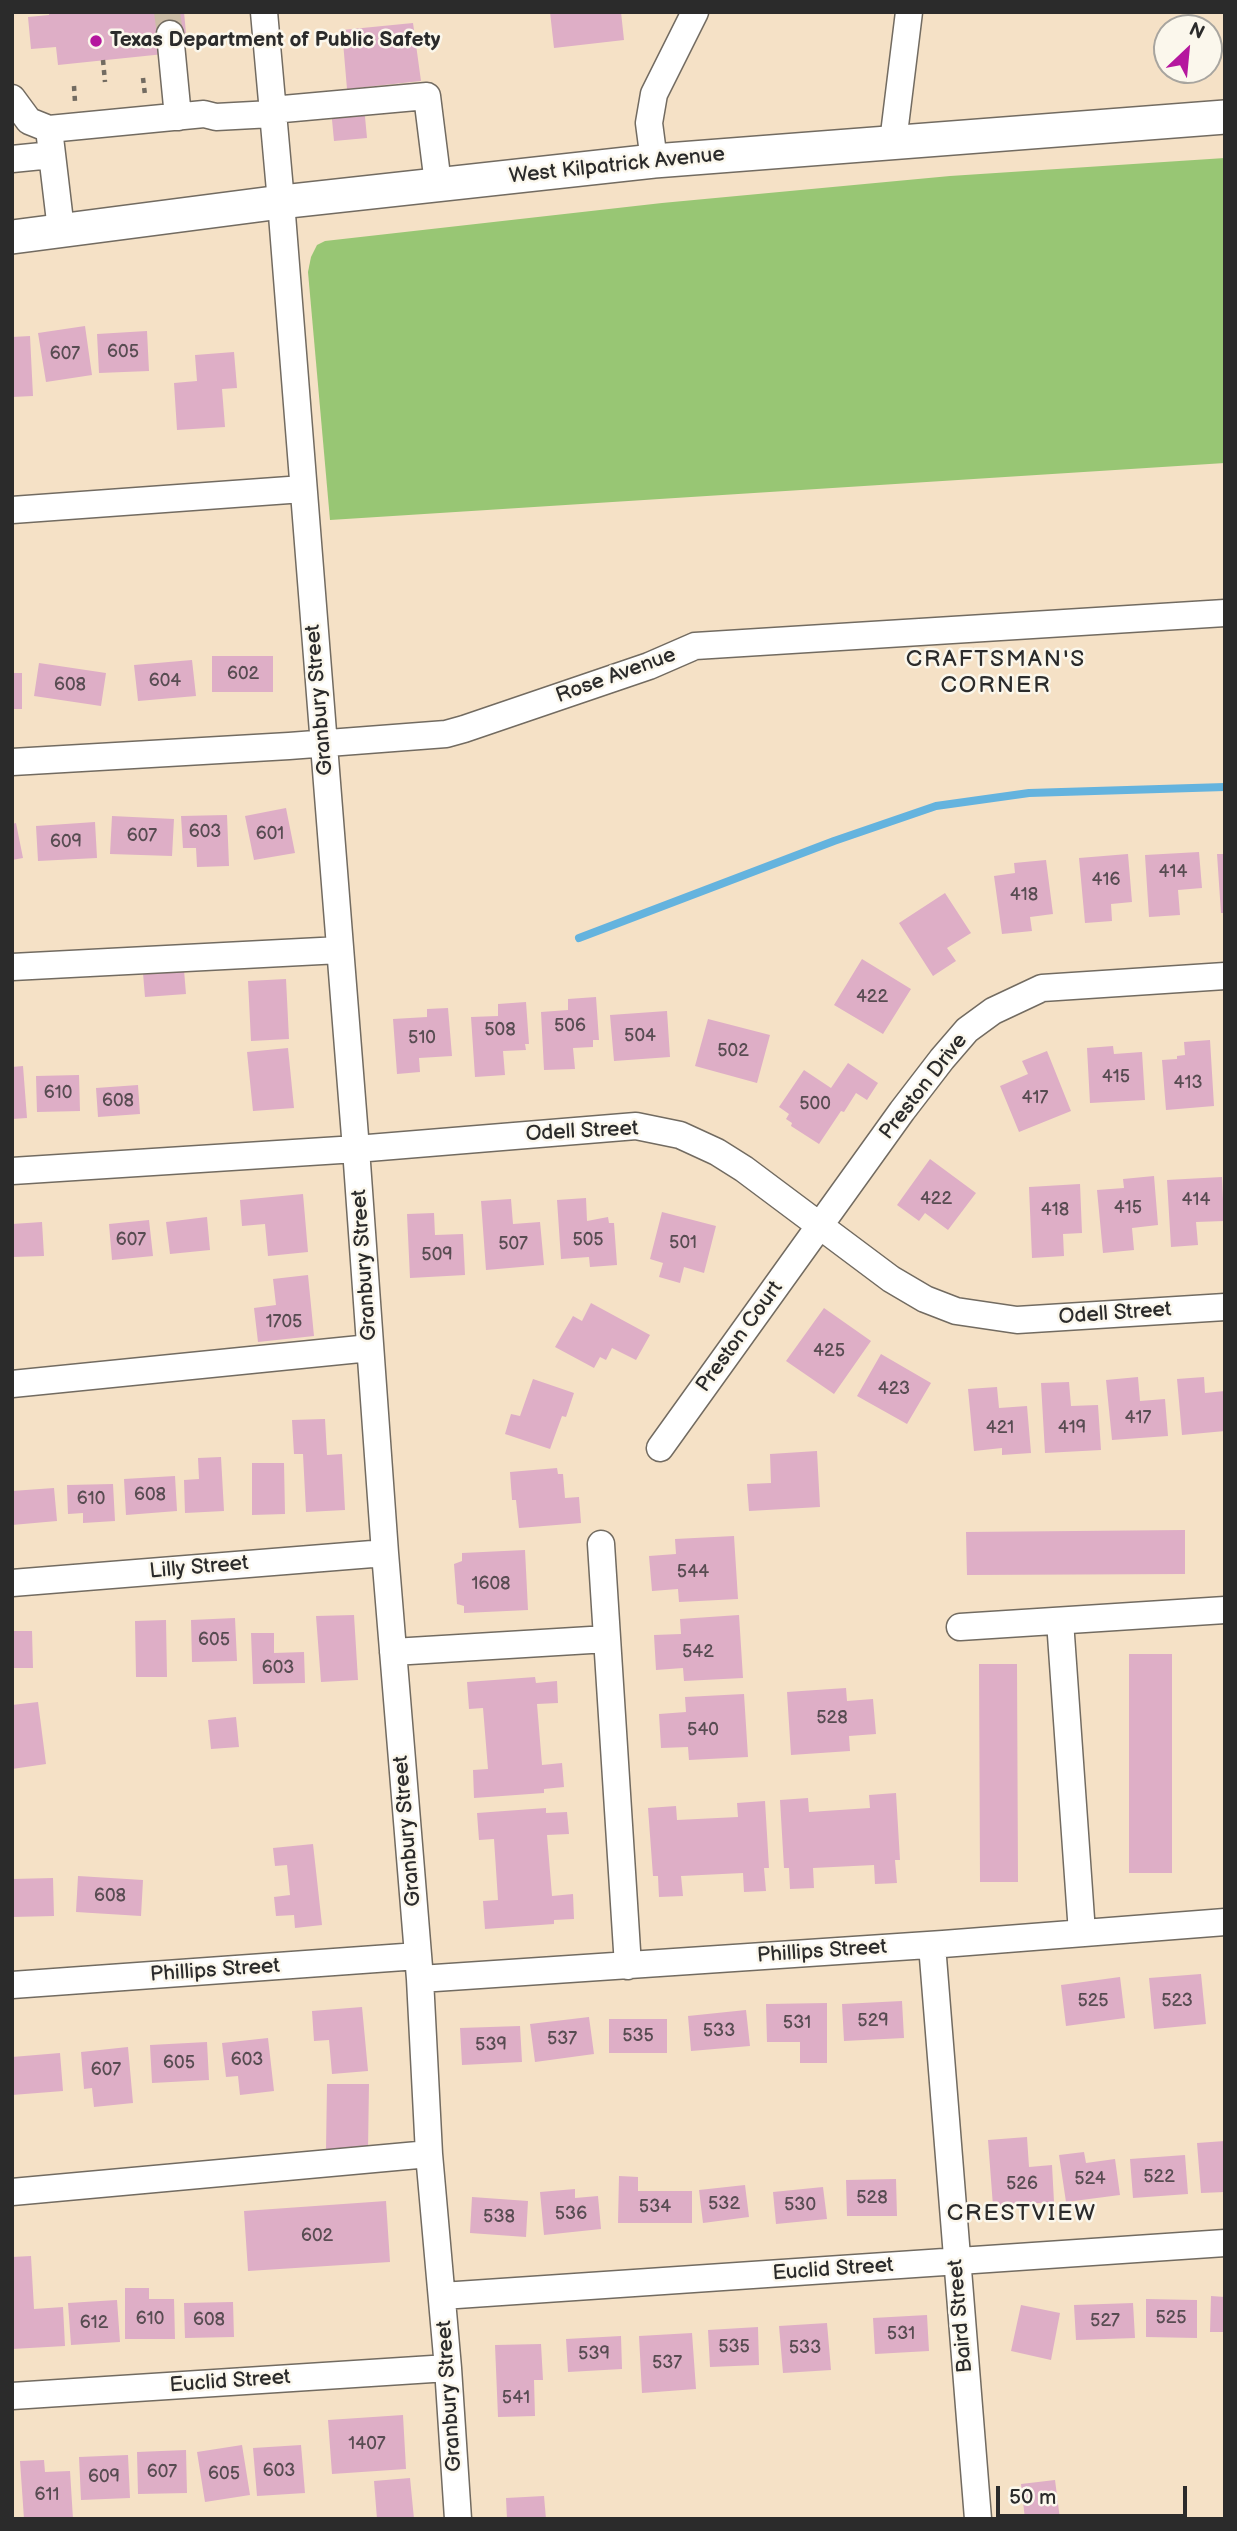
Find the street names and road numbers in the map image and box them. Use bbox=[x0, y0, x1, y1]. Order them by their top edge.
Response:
street label: West Kilpatrick Avenue bbox=[508, 142, 726, 190]
street label: Granbury Street bbox=[301, 623, 339, 777]
street label: Rose Avenue bbox=[553, 643, 679, 709]
street label: Preston Drive bbox=[875, 1029, 973, 1145]
street label: Odell Street bbox=[525, 1116, 639, 1148]
street label: Granbury Street bbox=[347, 1189, 383, 1341]
street label: Preston Court bbox=[691, 1277, 789, 1397]
street label: Odell Street bbox=[1058, 1297, 1172, 1331]
street label: Lilly Street bbox=[148, 1551, 250, 1585]
street label: Granbury Street bbox=[389, 1754, 427, 1908]
street label: Phillips Street bbox=[756, 1935, 888, 1969]
street label: Phillips Street bbox=[149, 1954, 281, 1988]
street label: Euclid Street bbox=[772, 2253, 894, 2287]
street label: Baird Street bbox=[943, 2258, 979, 2374]
street label: Granbury Street bbox=[432, 2320, 468, 2472]
street label: Euclid Street bbox=[169, 2365, 291, 2399]

